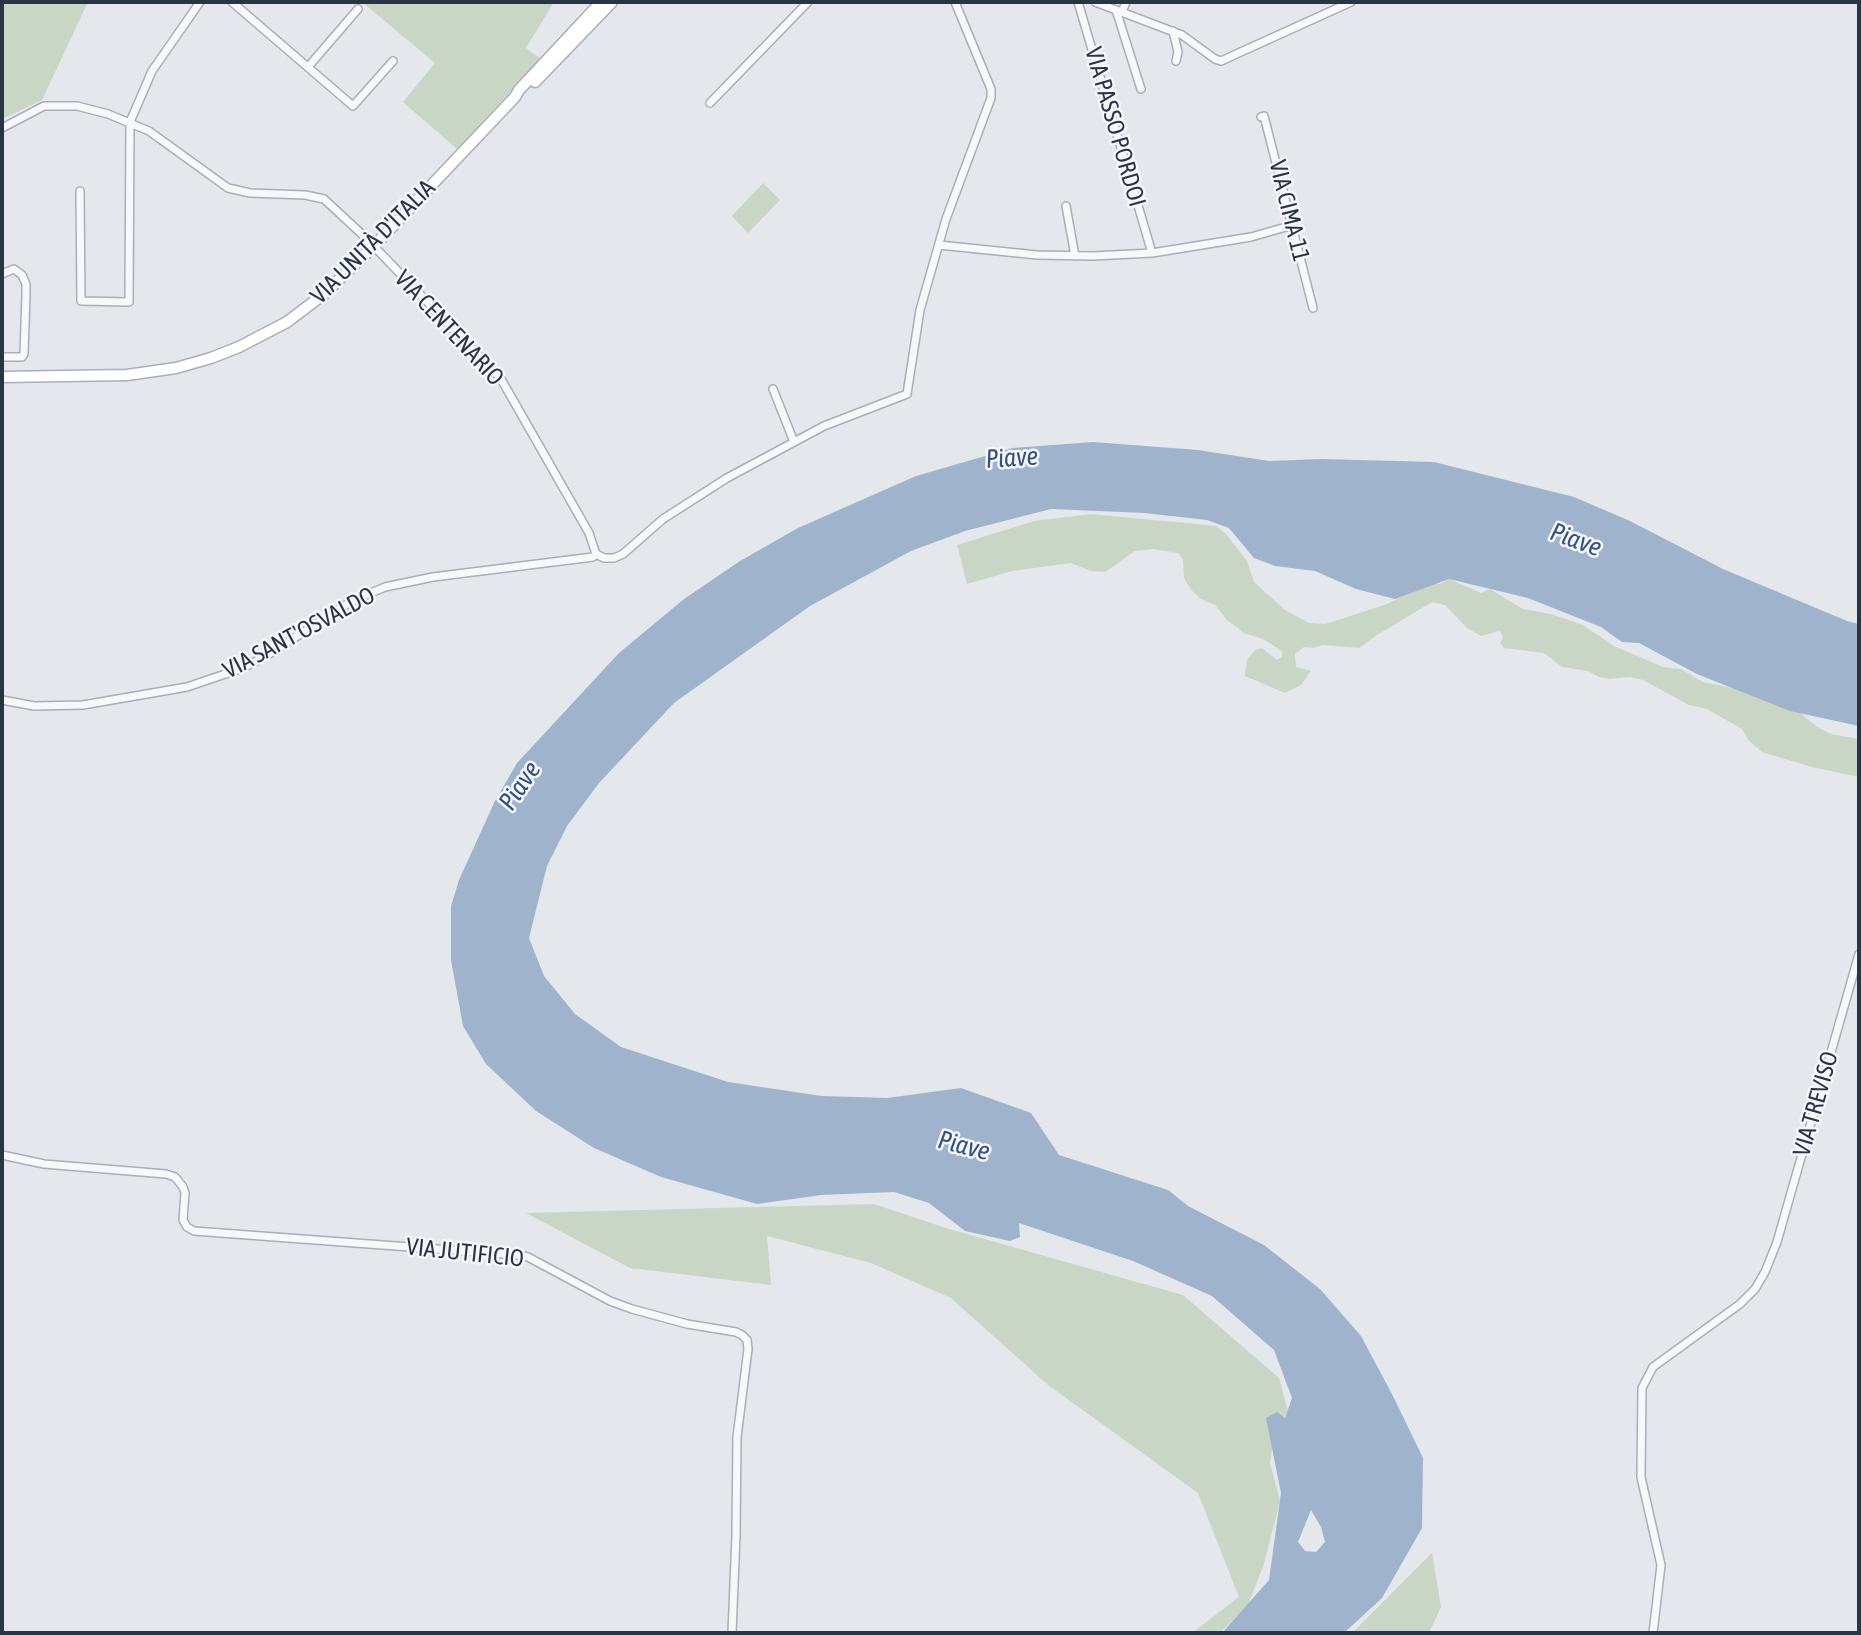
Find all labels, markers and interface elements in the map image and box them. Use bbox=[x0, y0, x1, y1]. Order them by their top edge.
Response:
street label: VIA PASSO PORDOI bbox=[1079, 44, 1151, 210]
street label: VIA CIMA 11 bbox=[1263, 157, 1315, 265]
street label: VIA UNITÀ D'ITALIA bbox=[305, 174, 441, 310]
street label: VIA CENTENARIO bbox=[388, 264, 510, 392]
water label: Piave bbox=[985, 441, 1039, 475]
water label: Piave bbox=[1546, 516, 1606, 564]
street label: VIA SANT'OSVALDO bbox=[218, 581, 380, 685]
water label: Piave bbox=[492, 755, 548, 817]
street label: VIA TREVISO bbox=[1787, 1048, 1845, 1160]
water label: Piave bbox=[935, 1125, 993, 1167]
street label: VIA JUTIFICIO bbox=[405, 1233, 525, 1273]

